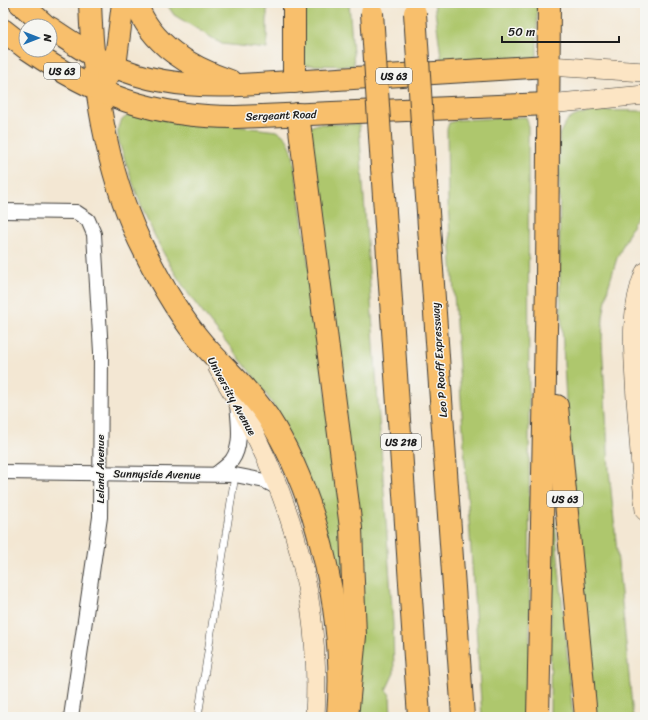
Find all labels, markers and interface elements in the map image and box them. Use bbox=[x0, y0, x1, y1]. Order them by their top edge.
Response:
north arrow bbox=[18, 18, 58, 58]
scale bar bbox=[502, 18, 619, 44]
text: 50 m bbox=[508, 21, 535, 43]
text: N bbox=[38, 33, 57, 42]
road number: US 63 bbox=[44, 63, 80, 79]
road number: US 63 bbox=[376, 68, 412, 84]
street label: Sergeant Road bbox=[245, 105, 318, 126]
street label: Leo P Rooff Expressway bbox=[426, 301, 453, 418]
street label: University Avenue bbox=[202, 353, 262, 440]
street label: Leland Avenue bbox=[91, 434, 110, 504]
road number: US 218 bbox=[381, 434, 421, 450]
street label: Sunnyside Avenue bbox=[113, 464, 202, 485]
road number: US 63 bbox=[547, 491, 583, 507]

